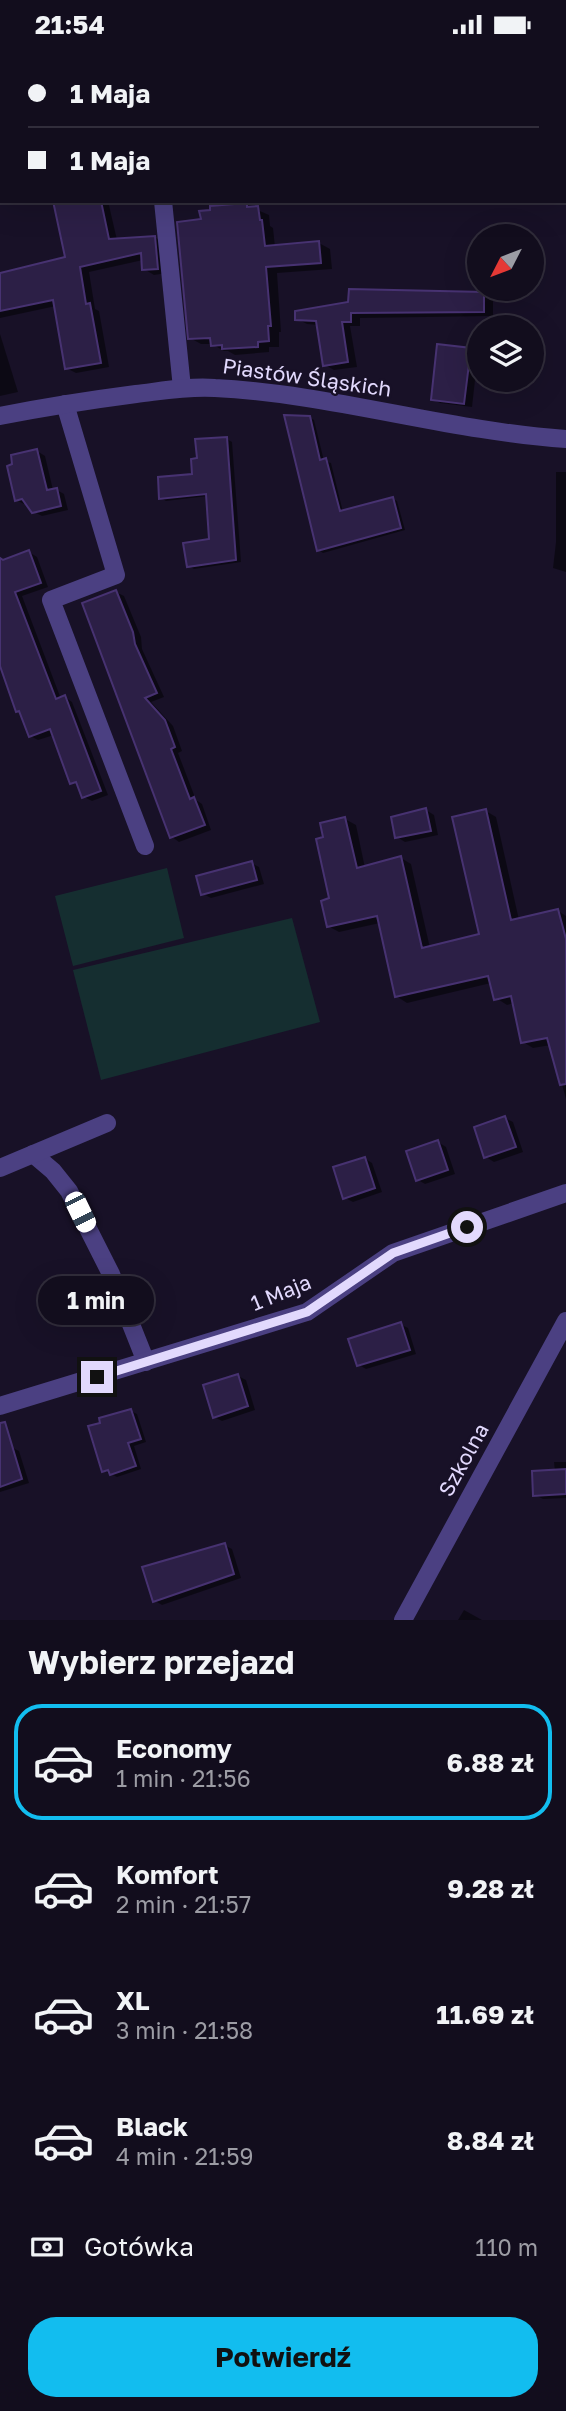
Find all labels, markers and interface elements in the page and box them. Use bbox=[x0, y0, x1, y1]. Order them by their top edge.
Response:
text: 21:54 bbox=[35, 9, 105, 40]
text: 1 Maja bbox=[70, 78, 150, 109]
text: 1 Maja bbox=[70, 145, 150, 176]
north arrow bbox=[467, 224, 544, 301]
map controls bbox=[467, 224, 544, 392]
button: layers bbox=[467, 315, 544, 392]
street label: Piastów Śląskich bbox=[221, 352, 393, 402]
car bbox=[62, 1189, 99, 1235]
route start bbox=[451, 1211, 483, 1243]
street label: 1 Maja bbox=[247, 1268, 315, 1316]
callout: 1 min bbox=[39, 1275, 155, 1325]
text: 1 min bbox=[67, 1286, 125, 1314]
route end bbox=[81, 1361, 113, 1393]
street label: Szkolna bbox=[432, 1418, 494, 1501]
text: Wybierz przejazd bbox=[28, 1643, 294, 1681]
icon: car bbox=[32, 1731, 95, 1794]
text: Economy bbox=[116, 1733, 232, 1764]
text: 6.88 zł bbox=[446, 1747, 534, 1778]
text: 1 min · 21:56 bbox=[116, 1764, 251, 1792]
icon: car bbox=[32, 1857, 95, 1920]
text: Komfort bbox=[116, 1859, 219, 1890]
text: 9.28 zł bbox=[447, 1873, 534, 1904]
text: 2 min · 21:57 bbox=[116, 1890, 251, 1918]
icon: car bbox=[32, 1983, 95, 2046]
text: XL bbox=[116, 1985, 150, 2016]
text: 11.69 zł bbox=[436, 1999, 534, 2030]
text: 3 min · 21:58 bbox=[116, 2016, 253, 2044]
icon: car bbox=[32, 2109, 95, 2172]
text: Black bbox=[116, 2111, 188, 2142]
text: 8.84 zł bbox=[447, 2125, 534, 2156]
text: 4 min · 21:59 bbox=[116, 2142, 254, 2170]
icon: cash bbox=[28, 2228, 66, 2266]
text: Gotówka bbox=[84, 2231, 194, 2262]
text: 110 m bbox=[475, 2233, 538, 2261]
button: Potwierdź bbox=[28, 2317, 538, 2397]

